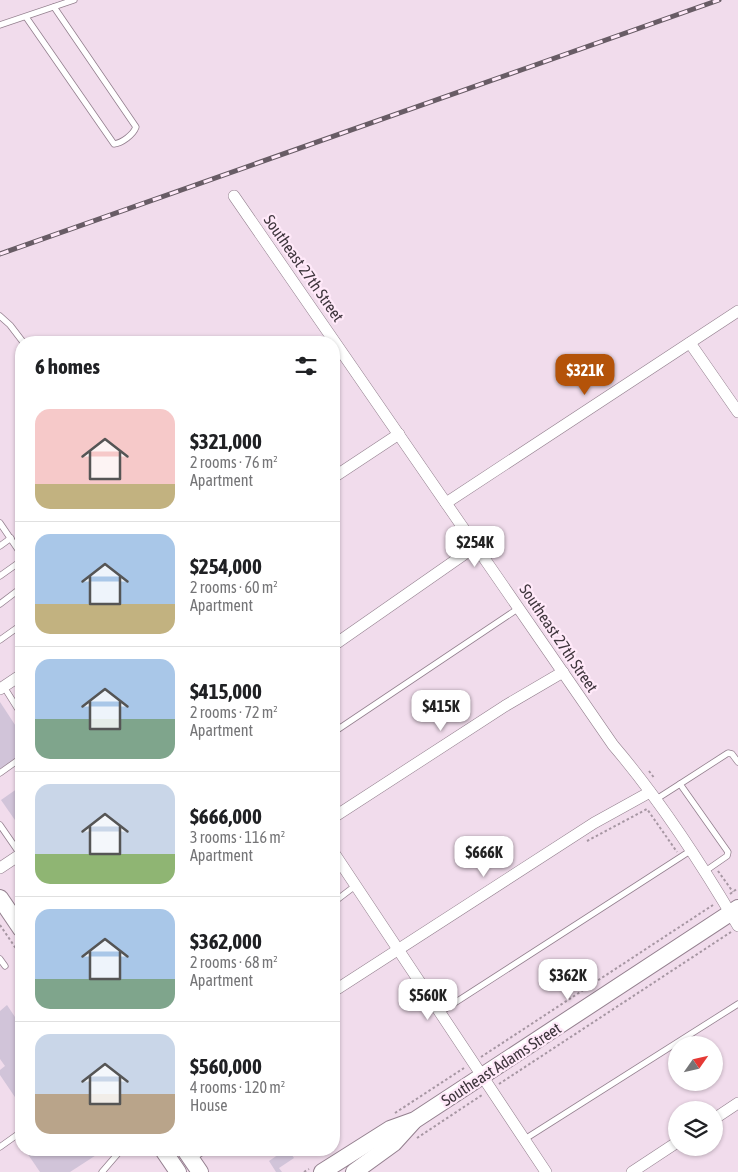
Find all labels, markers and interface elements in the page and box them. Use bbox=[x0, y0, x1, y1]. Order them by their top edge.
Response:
street label: Southeast 27th Street bbox=[260, 211, 348, 325]
icon: filters bbox=[292, 352, 320, 380]
text: 6 homes bbox=[35, 354, 100, 378]
pin: $321K bbox=[550, 354, 620, 396]
text: $321K bbox=[566, 361, 604, 379]
icon: home bbox=[75, 429, 135, 489]
text: $321,000 bbox=[190, 429, 262, 453]
text: 2 rooms · 76 m² bbox=[190, 453, 278, 471]
text: Apartment bbox=[190, 471, 253, 489]
pin: $254K bbox=[440, 526, 510, 568]
text: $254K bbox=[456, 533, 494, 551]
icon: home bbox=[75, 554, 135, 614]
text: $254,000 bbox=[190, 554, 262, 578]
text: 2 rooms · 60 m² bbox=[190, 578, 278, 596]
street label: Southeast 27th Street bbox=[516, 581, 602, 696]
text: Apartment bbox=[190, 596, 253, 614]
icon: home bbox=[75, 679, 135, 739]
text: $415,000 bbox=[190, 679, 262, 703]
pin: $415K bbox=[406, 690, 476, 732]
text: $415K bbox=[422, 697, 460, 715]
text: 2 rooms · 72 m² bbox=[190, 703, 278, 721]
text: Apartment bbox=[190, 721, 253, 739]
icon: home bbox=[75, 804, 135, 864]
text: $666,000 bbox=[190, 804, 262, 828]
text: 3 rooms · 116 m² bbox=[190, 828, 285, 846]
pin: $666K bbox=[449, 836, 519, 878]
text: $666K bbox=[465, 843, 503, 861]
text: Apartment bbox=[190, 846, 253, 864]
icon: home bbox=[75, 929, 135, 989]
text: $362,000 bbox=[190, 929, 262, 953]
text: 2 rooms · 68 m² bbox=[190, 953, 278, 971]
pin: $362K bbox=[533, 958, 603, 1001]
text: $362K bbox=[549, 966, 587, 984]
text: Apartment bbox=[190, 971, 253, 989]
pin: $560K bbox=[393, 978, 463, 1021]
text: $560K bbox=[409, 986, 447, 1004]
street label: Southeast Adams Street bbox=[438, 1018, 564, 1109]
north arrow bbox=[668, 1036, 722, 1091]
map controls bbox=[668, 1036, 723, 1156]
icon: home bbox=[75, 1054, 135, 1114]
text: $560,000 bbox=[190, 1054, 262, 1078]
text: 4 rooms · 120 m² bbox=[190, 1078, 285, 1096]
text: House bbox=[190, 1096, 227, 1114]
button: layers bbox=[668, 1101, 723, 1156]

